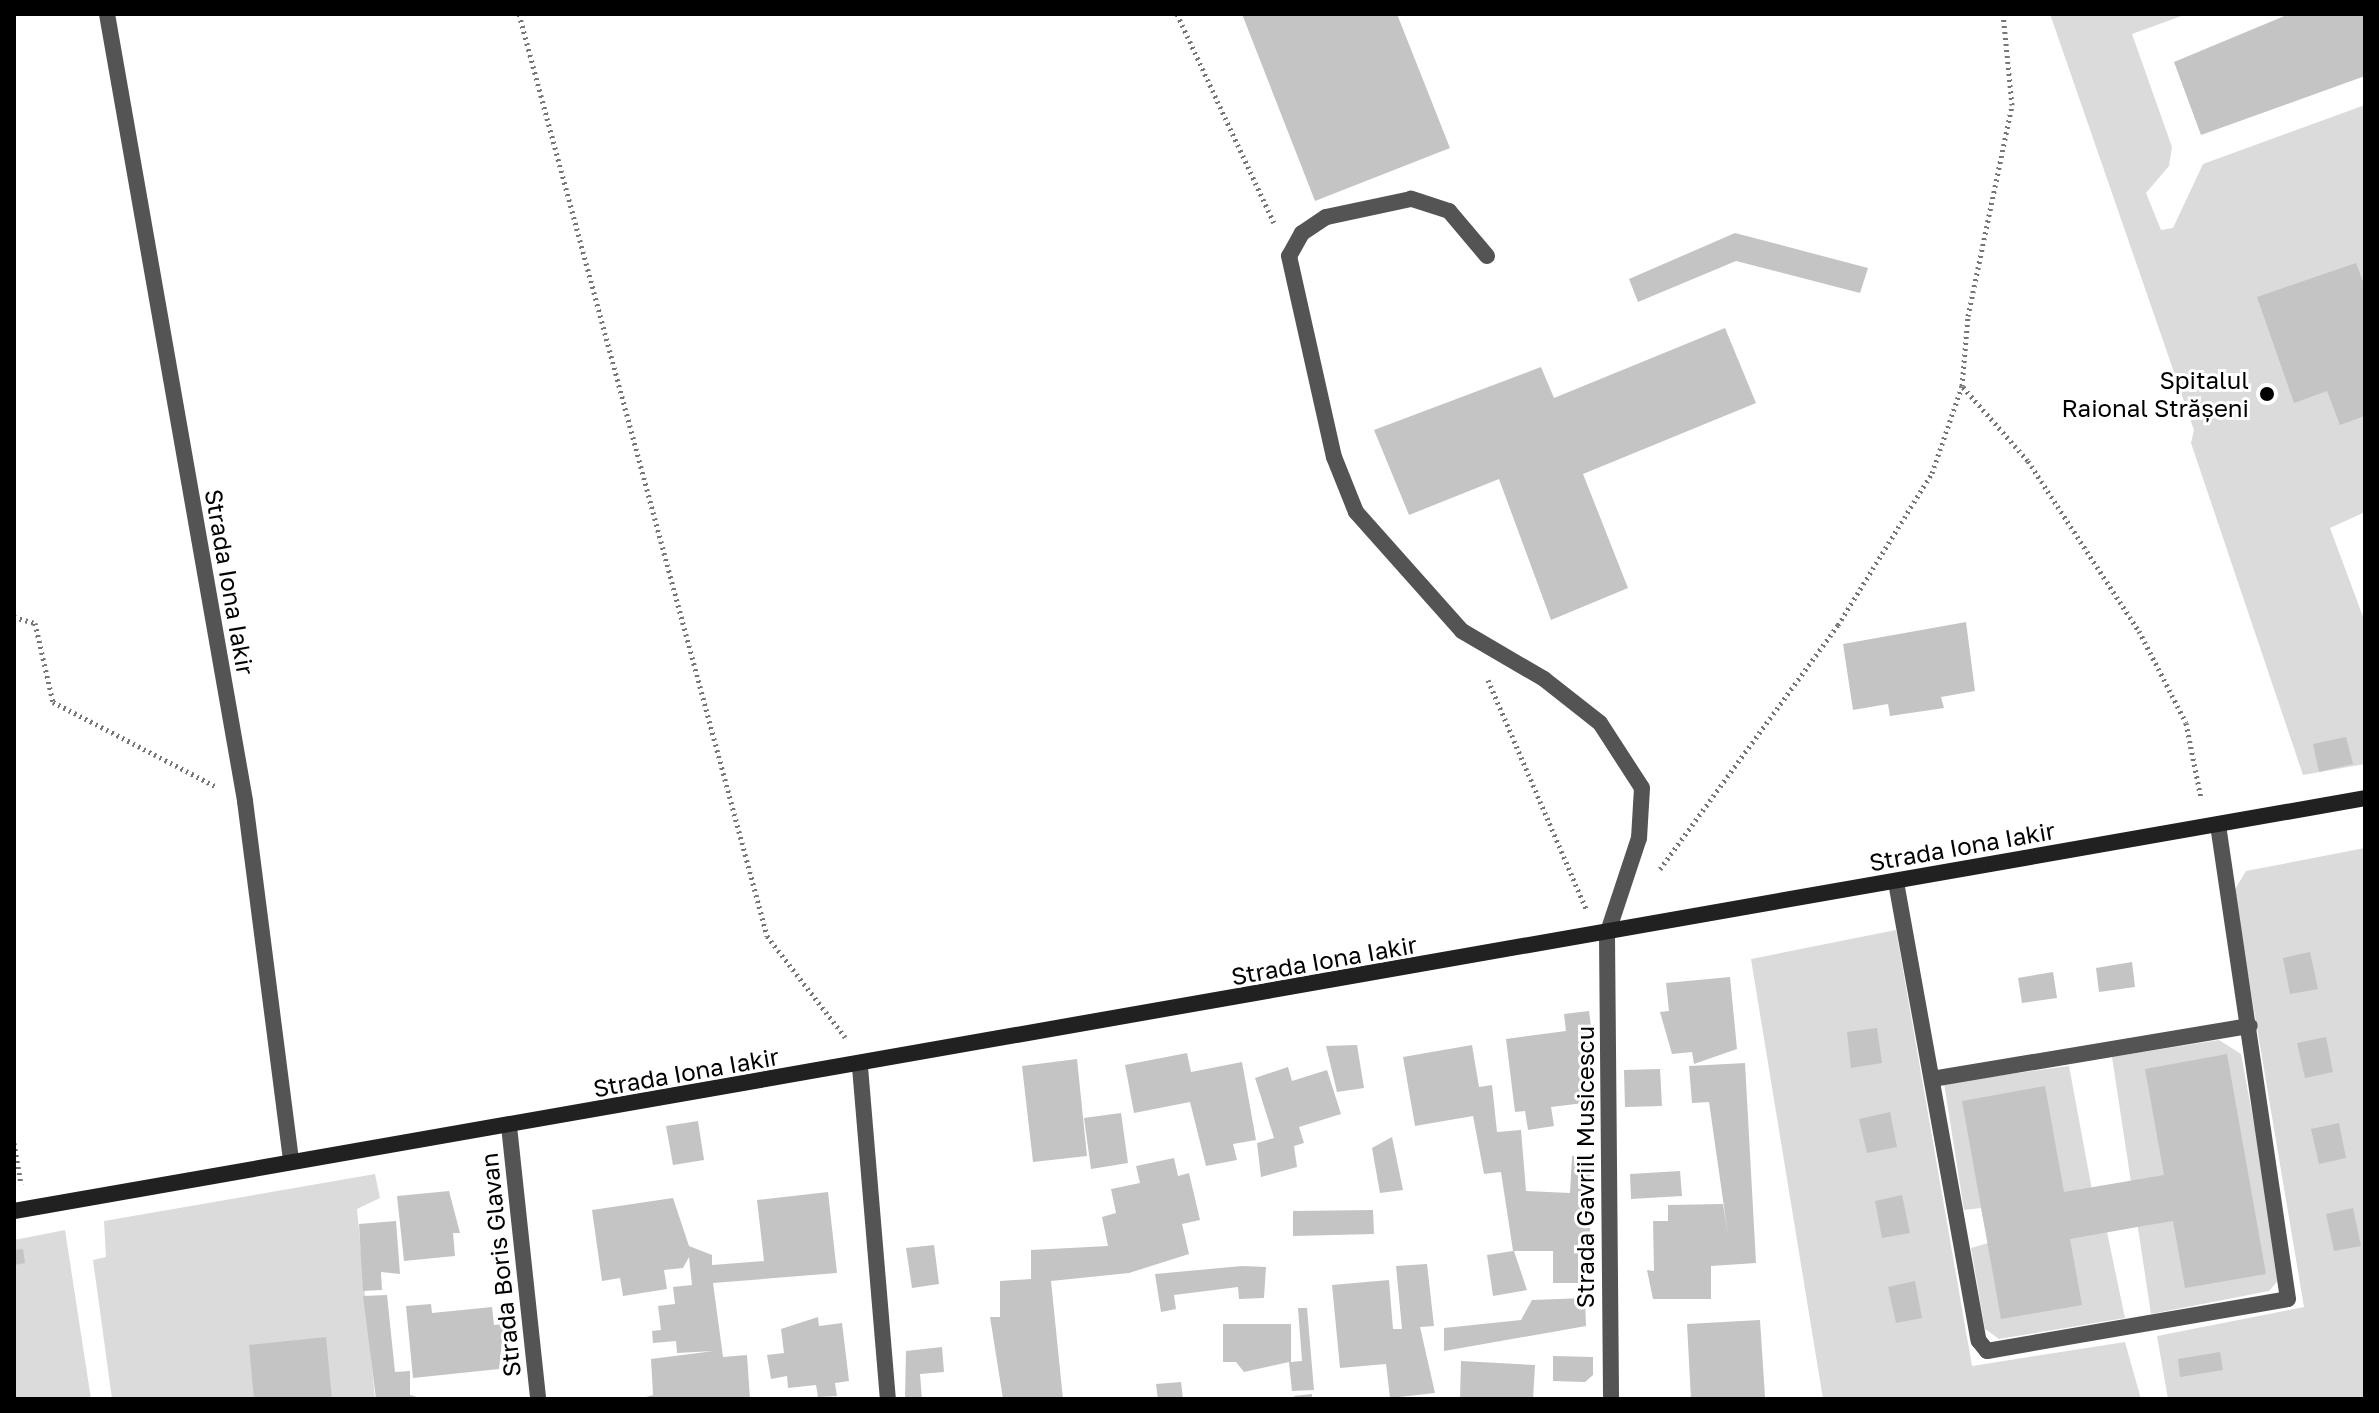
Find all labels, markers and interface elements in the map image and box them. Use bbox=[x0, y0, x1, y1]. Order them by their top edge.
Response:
place label: Spitalul Raional Strășeni bbox=[2062, 366, 2249, 422]
marker: Spitalul Raional Strășeni bbox=[2256, 383, 2278, 405]
street label: Strada Iona Iakir bbox=[199, 487, 261, 677]
street label: Strada Iona Iakir bbox=[1867, 815, 2057, 877]
street label: Strada Iona Iakir bbox=[1229, 929, 1419, 991]
street label: Strada Gavriil Musicescu bbox=[1571, 1026, 1599, 1308]
street label: Strada Iona Iakir bbox=[591, 1041, 781, 1103]
street label: Strada Boris Glavan bbox=[474, 1152, 526, 1378]

